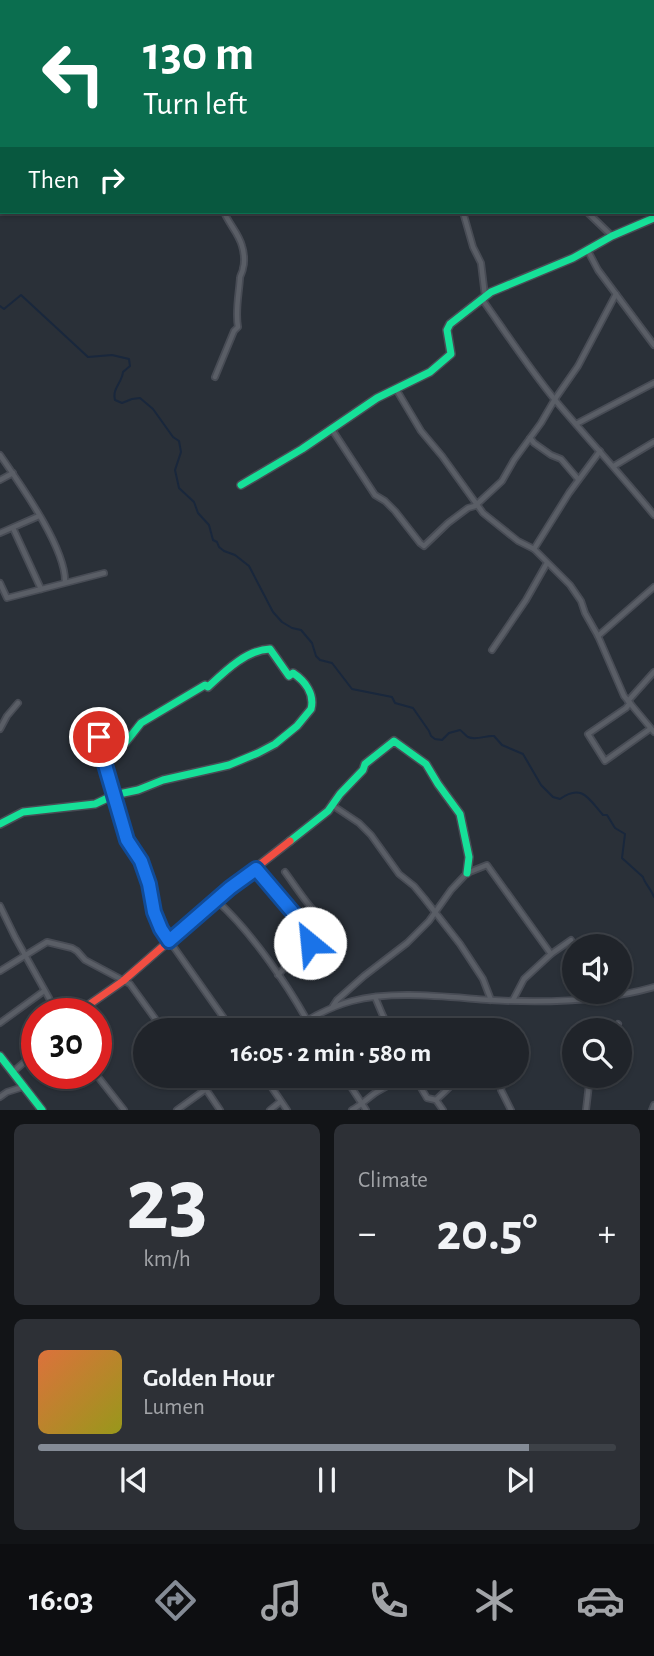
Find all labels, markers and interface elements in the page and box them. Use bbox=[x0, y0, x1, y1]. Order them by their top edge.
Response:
icon: left bbox=[28, 28, 119, 119]
text: 130 m bbox=[143, 30, 254, 79]
text: Turn left bbox=[143, 88, 247, 120]
icon: right bbox=[93, 161, 131, 199]
text: Then bbox=[28, 167, 79, 193]
pin bbox=[69, 707, 129, 767]
icon: arrive bbox=[80, 718, 118, 756]
position arrow bbox=[273, 906, 347, 980]
map controls bbox=[562, 934, 632, 1088]
button: sound bbox=[562, 934, 632, 1004]
speed limit sign: 30 bbox=[21, 998, 112, 1089]
button: search bbox=[562, 1018, 632, 1088]
text: 16:05 · 2 min · 580 m bbox=[231, 1040, 431, 1066]
text: 23 bbox=[126, 1155, 208, 1246]
text: Climate bbox=[358, 1169, 428, 1192]
text: 20.5° bbox=[436, 1207, 538, 1259]
text: − bbox=[358, 1215, 376, 1253]
text: + bbox=[598, 1215, 616, 1253]
text: km/h bbox=[143, 1248, 191, 1271]
text: Golden Hour bbox=[143, 1365, 274, 1391]
text: Lumen bbox=[143, 1396, 205, 1419]
icon: previous bbox=[115, 1461, 153, 1499]
icon: pause bbox=[308, 1461, 346, 1499]
icon: next bbox=[501, 1461, 539, 1499]
icon: directions bbox=[151, 1576, 200, 1625]
icon: music bbox=[257, 1576, 306, 1625]
icon: phone bbox=[364, 1576, 413, 1625]
icon: climate bbox=[470, 1576, 519, 1625]
icon: car bbox=[576, 1576, 625, 1625]
text: 16:03 bbox=[29, 1584, 93, 1616]

